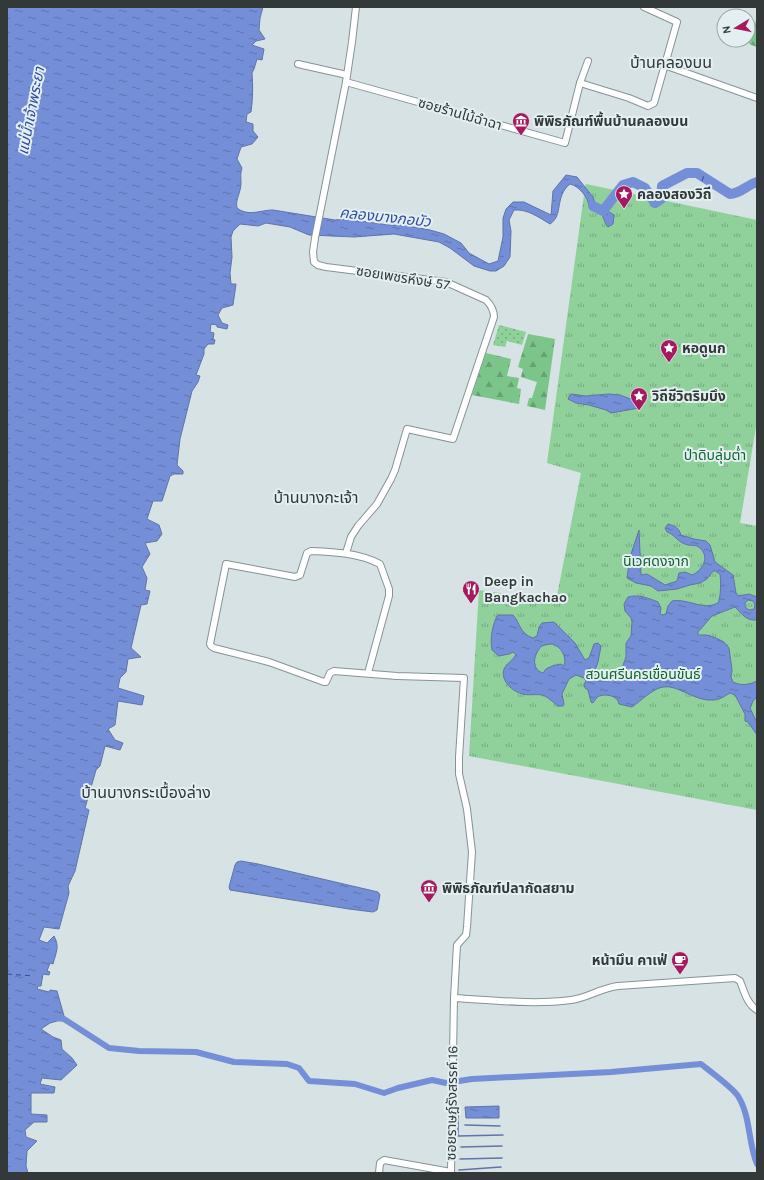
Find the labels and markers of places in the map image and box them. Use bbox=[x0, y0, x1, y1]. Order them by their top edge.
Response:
museum icon: พิพิธภัณฑ์พื้นบ้านคลองบน bbox=[511, 111, 531, 136]
place label: พิพิธภัณฑ์พื้นบ้านคลองบน bbox=[534, 111, 688, 130]
place icon: คลองสองวิถี bbox=[614, 184, 634, 209]
place label: คลองสองวิถี bbox=[637, 186, 711, 203]
place icon: หอดูนก bbox=[659, 338, 679, 363]
place label: หอดูนก bbox=[682, 340, 726, 358]
place icon: วิถีชีวิตริมบึง bbox=[629, 386, 649, 411]
place label: วิถีชีวิตริมบึง bbox=[652, 388, 726, 405]
place label: Deep in Bangkachao bbox=[484, 573, 567, 606]
restaurant icon: Deep in Bangkachao bbox=[461, 579, 481, 604]
museum icon: พิพิธภัณฑ์ปลากัดสยาม bbox=[419, 878, 439, 903]
place label: พิพิธภัณฑ์ปลากัดสยาม bbox=[442, 880, 575, 897]
cafe icon: หน้ามึน คาเฟ่ bbox=[670, 950, 690, 975]
place label: หน้ามึน คาเฟ่ bbox=[592, 952, 667, 969]

